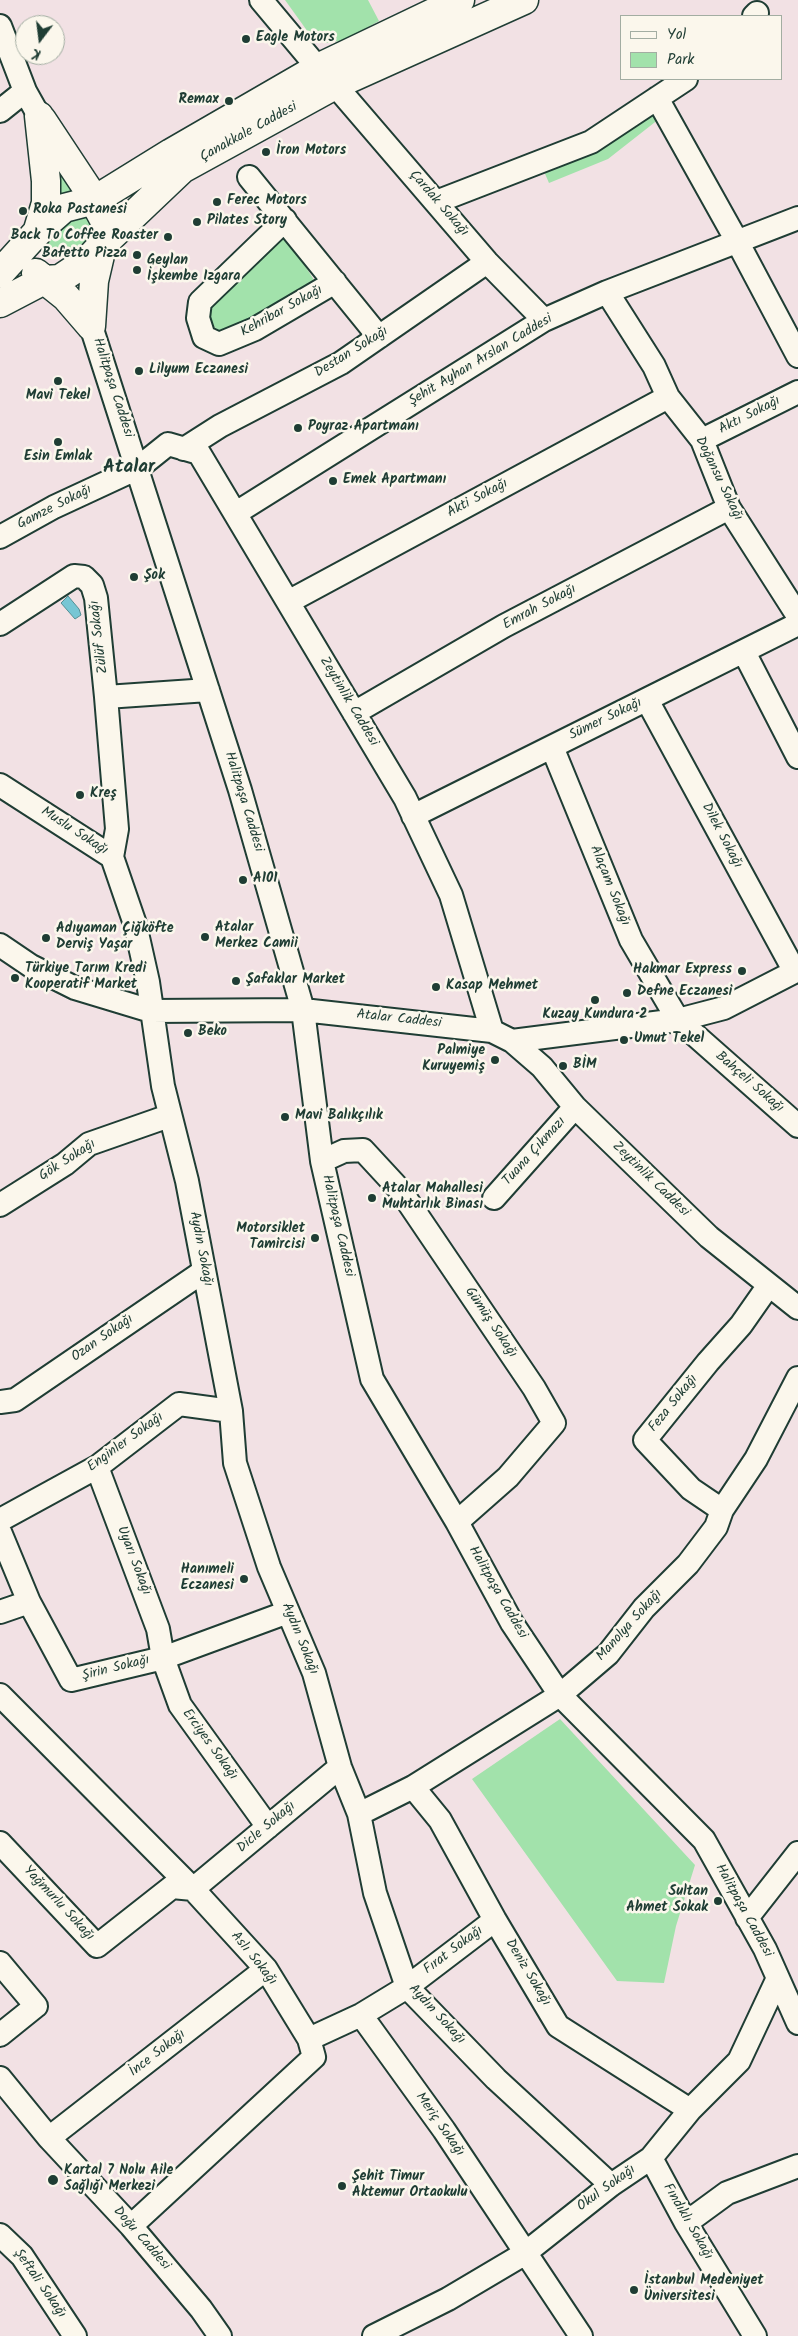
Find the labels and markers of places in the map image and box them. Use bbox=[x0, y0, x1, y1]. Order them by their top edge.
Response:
place label: Eagle Motors bbox=[256, 31, 335, 47]
marker: Eagle Motors bbox=[240, 33, 252, 45]
place label: Remax bbox=[179, 93, 219, 109]
marker: Remax bbox=[223, 95, 235, 107]
place label: İron Motors bbox=[276, 144, 346, 160]
marker: İron Motors bbox=[260, 146, 272, 158]
place label: Ferec Motors bbox=[227, 194, 307, 210]
marker: Ferec Motors bbox=[211, 196, 223, 208]
place label: Roka Pastanesi bbox=[33, 203, 127, 219]
marker: Roka Pastanesi bbox=[17, 205, 29, 217]
place label: Pilates Story bbox=[207, 214, 287, 230]
marker: Pilates Story bbox=[191, 216, 203, 228]
place label: Back To Coffee Roaster bbox=[11, 229, 158, 245]
marker: Back To Coffee Roaster bbox=[162, 231, 174, 243]
place label: Bafetto Pizza bbox=[42, 247, 127, 263]
marker: Bafetto Pizza bbox=[131, 249, 143, 261]
place label: Geylan İşkembe Izgara bbox=[147, 254, 240, 286]
marker: Geylan İşkembe Izgara bbox=[131, 264, 143, 276]
place label: Lilyum Eczanesi bbox=[149, 363, 248, 379]
marker: Lilyum Eczanesi bbox=[133, 365, 145, 377]
marker: Mavi Tekel bbox=[52, 375, 64, 387]
place label: Mavi Tekel bbox=[26, 389, 90, 405]
place label: Poyraz Apartmanı bbox=[308, 420, 419, 436]
marker: Poyraz Apartmanı bbox=[292, 422, 304, 434]
marker: Esin Emlak bbox=[52, 436, 64, 448]
place label: Esin Emlak bbox=[24, 450, 92, 466]
place label: Emek Apartmanı bbox=[343, 473, 446, 489]
marker: Emek Apartmanı bbox=[327, 475, 339, 487]
place label: Şok bbox=[144, 569, 165, 585]
marker: Şok bbox=[128, 571, 140, 583]
place label: Kreş bbox=[90, 787, 117, 803]
marker: Kreş bbox=[74, 789, 86, 801]
place label: A101 bbox=[253, 872, 277, 888]
marker: A101 bbox=[237, 874, 249, 886]
place label: Atalar Merkez Camii bbox=[215, 921, 298, 954]
place label: Adıyaman Çiğköfte Derviş Yaşar bbox=[56, 922, 174, 954]
marker: Atalar Merkez Camii bbox=[199, 931, 211, 943]
marker: Adıyaman Çiğköfte Derviş Yaşar bbox=[40, 932, 52, 944]
place label: Türkiye Tarım Kredi Kooperatif Market bbox=[25, 962, 146, 994]
place label: Hakmar Express bbox=[633, 963, 732, 979]
marker: Hakmar Express bbox=[736, 965, 748, 977]
marker: Türkiye Tarım Kredi Kooperatif Market bbox=[9, 972, 21, 984]
place label: Şafaklar Market bbox=[246, 973, 345, 989]
marker: Şafaklar Market bbox=[230, 975, 242, 987]
place label: Kasap Mehmet bbox=[446, 979, 538, 995]
marker: Kasap Mehmet bbox=[430, 981, 442, 993]
place label: Defne Eczanesi bbox=[637, 985, 732, 1001]
marker: Defne Eczanesi bbox=[621, 987, 633, 999]
marker: Kuzay Kundura 2 bbox=[589, 994, 601, 1006]
place label: Kuzay Kundura 2 bbox=[543, 1008, 647, 1024]
place label: Beko bbox=[198, 1025, 227, 1041]
marker: Beko bbox=[182, 1027, 194, 1039]
place label: Umut Tekel bbox=[634, 1032, 704, 1048]
marker: Umut Tekel bbox=[618, 1034, 630, 1046]
place label: Palmiye Kuruyemiş bbox=[422, 1044, 485, 1076]
marker: Palmiye Kuruyemiş bbox=[489, 1054, 501, 1066]
place label: BİM bbox=[573, 1058, 597, 1074]
marker: BİM bbox=[557, 1060, 569, 1072]
place label: Mavi Balıkçılık bbox=[295, 1109, 383, 1125]
marker: Mavi Balıkçılık bbox=[279, 1111, 291, 1123]
place label: Atalar Mahallesi Muhtarlık Binası bbox=[382, 1182, 483, 1214]
marker: Atalar Mahallesi Muhtarlık Binası bbox=[366, 1192, 378, 1204]
place label: Motorsiklet Tamircisi bbox=[236, 1222, 305, 1254]
marker: Motorsiklet Tamircisi bbox=[309, 1232, 321, 1244]
place label: Hanımeli Eczanesi bbox=[181, 1563, 234, 1595]
marker: Hanımeli Eczanesi bbox=[238, 1573, 250, 1585]
place label: Sultan Ahmet Sokak bbox=[626, 1885, 708, 1918]
marker: Sultan Ahmet Sokak bbox=[712, 1895, 724, 1907]
place label: Kartal 7 Nolu Aile Sağlığı Merkezi bbox=[64, 2164, 173, 2196]
place label: Şehit Timur Aktemur Ortaokulu bbox=[352, 2170, 467, 2202]
marker: Kartal 7 Nolu Aile Sağlığı Merkezi bbox=[46, 2173, 60, 2187]
marker: Şehit Timur Aktemur Ortaokulu bbox=[336, 2180, 348, 2192]
place label: İstanbul Medeniyet Üniversitesi bbox=[644, 2274, 764, 2306]
marker: İstanbul Medeniyet Üniversitesi bbox=[628, 2284, 640, 2296]

